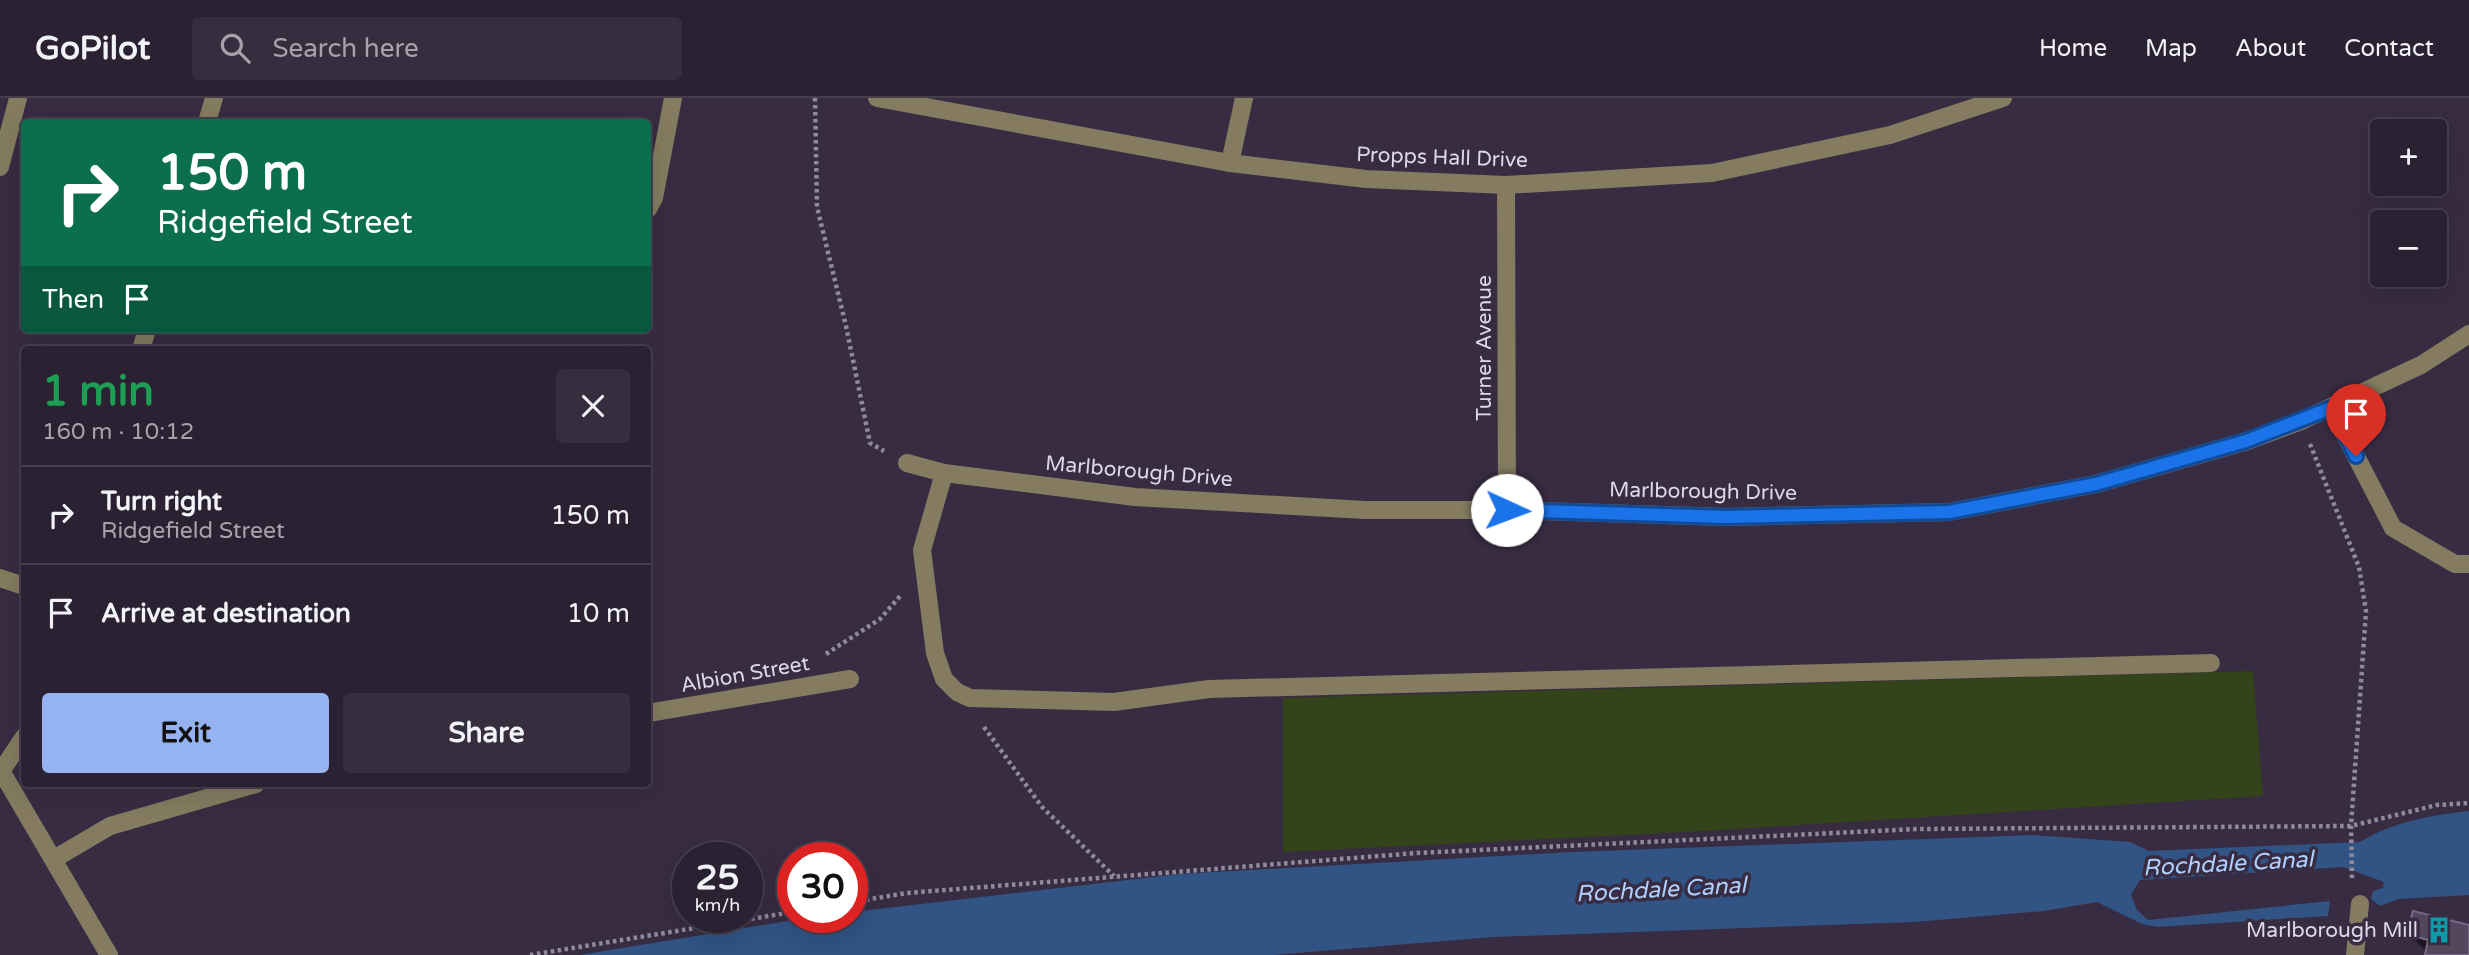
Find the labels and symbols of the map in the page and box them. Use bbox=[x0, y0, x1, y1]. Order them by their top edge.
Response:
street label: Propps Hall Drive bbox=[1356, 142, 1528, 173]
street label: Turner Avenue bbox=[1472, 275, 1497, 421]
pin bbox=[2326, 384, 2386, 456]
street label: Marlborough Drive bbox=[1044, 451, 1234, 492]
position arrow bbox=[1470, 473, 1544, 547]
street label: Marlborough Drive bbox=[1609, 477, 1797, 506]
street label: Albion Street bbox=[679, 651, 811, 698]
speed limit sign: 30 bbox=[777, 842, 868, 933]
water label: Rochdale Canal bbox=[2142, 845, 2316, 882]
water label: Rochdale Canal bbox=[1575, 871, 1749, 908]
building icon: Marlborough Mill bbox=[2424, 915, 2454, 945]
place label: Marlborough Mill bbox=[2246, 918, 2418, 943]

